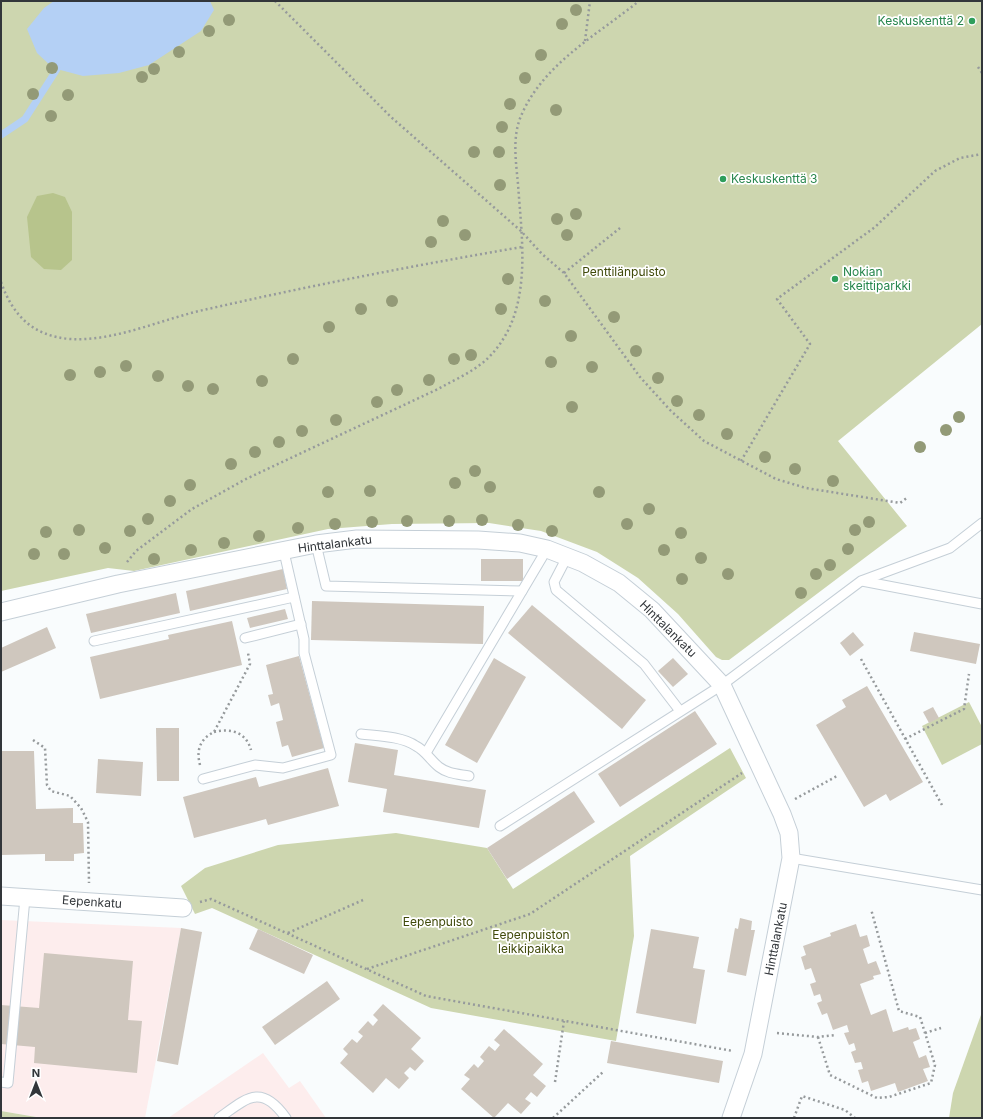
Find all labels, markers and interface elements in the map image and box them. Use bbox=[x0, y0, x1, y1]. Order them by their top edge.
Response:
place label: Keskuskenttä 2 bbox=[878, 13, 964, 28]
marker: Keskuskenttä 2 bbox=[967, 16, 977, 26]
place label: Keskuskenttä 3 bbox=[731, 171, 817, 186]
marker: Keskuskenttä 3 bbox=[718, 174, 728, 184]
park label: Penttilänpuisto bbox=[582, 264, 666, 279]
place label: Nokian skeittiparkki bbox=[843, 264, 911, 293]
marker: Nokian skeittiparkki bbox=[830, 274, 840, 284]
street label: Hinttalankatu bbox=[297, 532, 373, 555]
street label: Hinttalankatu bbox=[637, 597, 700, 660]
street label: Eepenkatu bbox=[62, 892, 122, 911]
street label: Hinttalankatu bbox=[761, 901, 790, 977]
park label: Eepenpuisto bbox=[403, 914, 473, 929]
park label: Eepenpuiston leikkipaikka bbox=[492, 927, 570, 956]
north arrow bbox=[16, 1063, 56, 1103]
text: N bbox=[32, 1066, 40, 1080]

